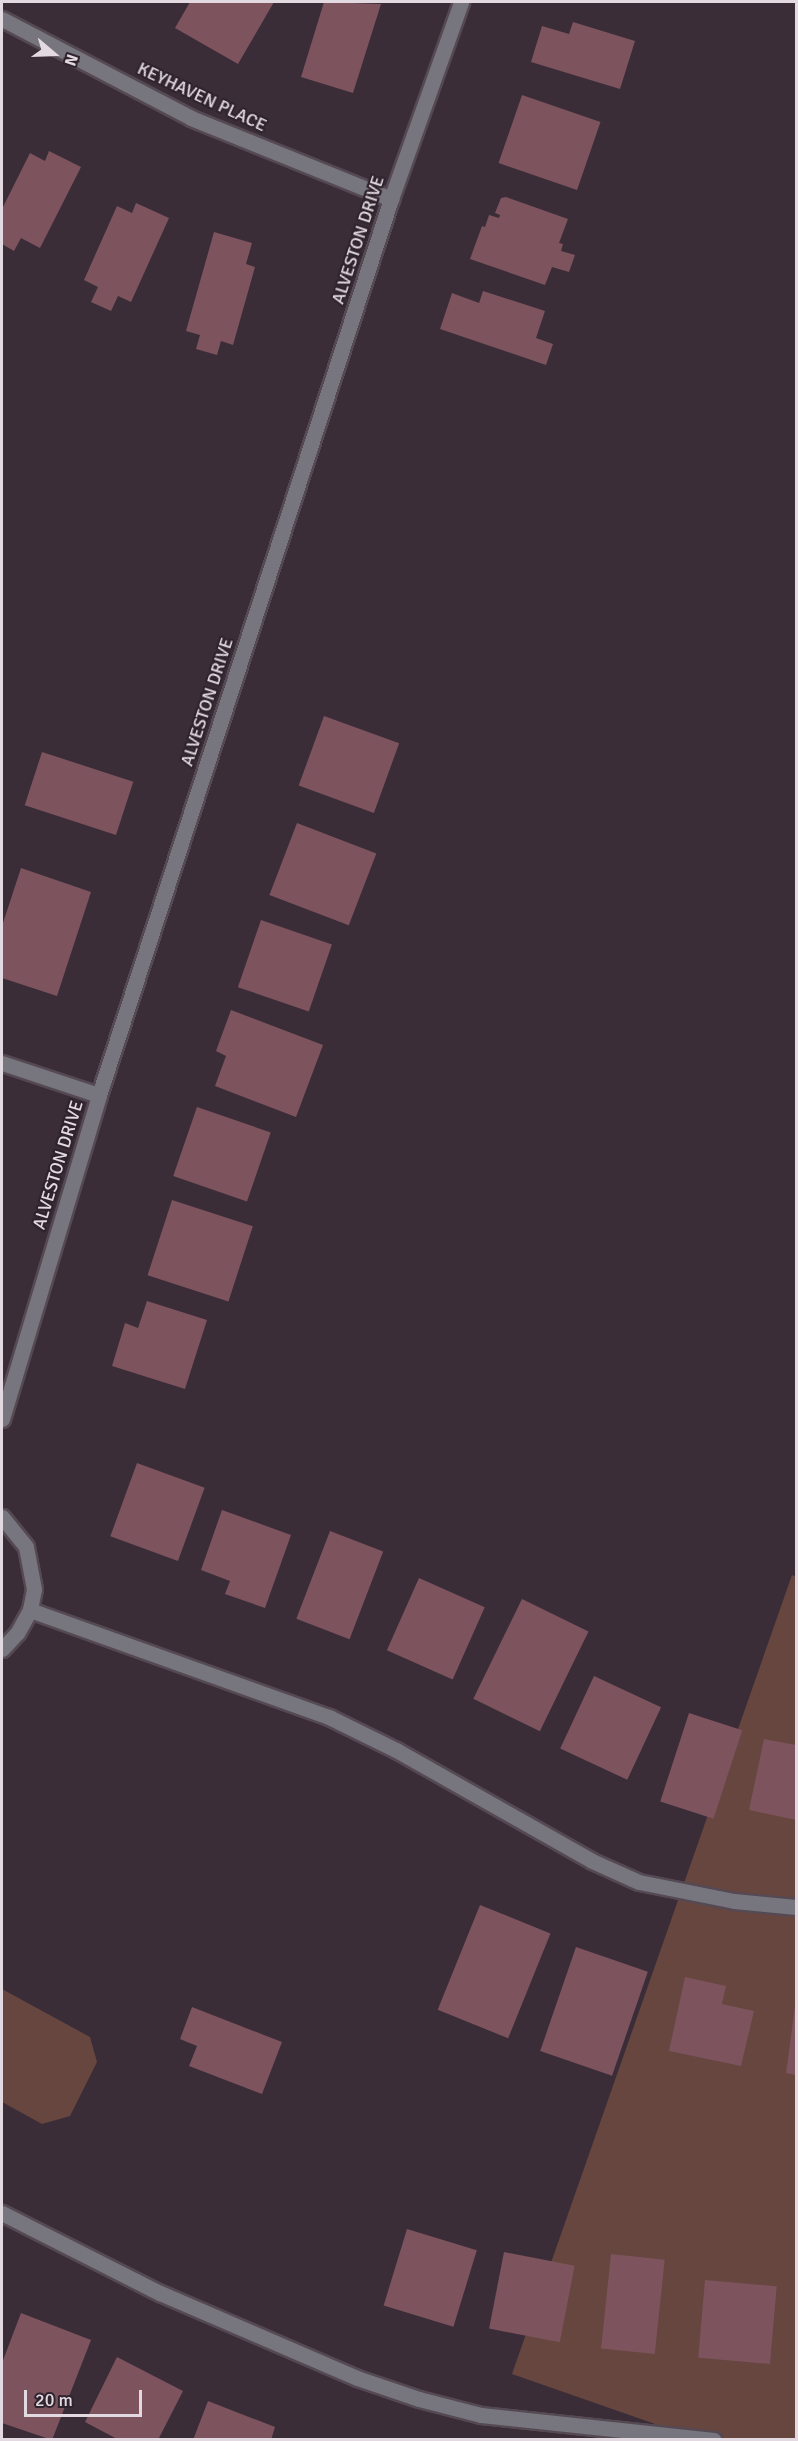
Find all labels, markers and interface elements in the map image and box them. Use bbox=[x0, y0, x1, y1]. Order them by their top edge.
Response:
north arrow bbox=[24, 24, 84, 84]
text: N bbox=[60, 51, 82, 68]
street label: KEYHAVEN PLACE bbox=[134, 58, 270, 136]
street label: ALVESTON DRIVE bbox=[327, 173, 389, 307]
street label: ALVESTON DRIVE bbox=[176, 635, 238, 769]
street label: ALVESTON DRIVE bbox=[28, 1098, 88, 1232]
scale bar bbox=[27, 2378, 146, 2416]
text: 20 m bbox=[35, 2389, 73, 2411]

